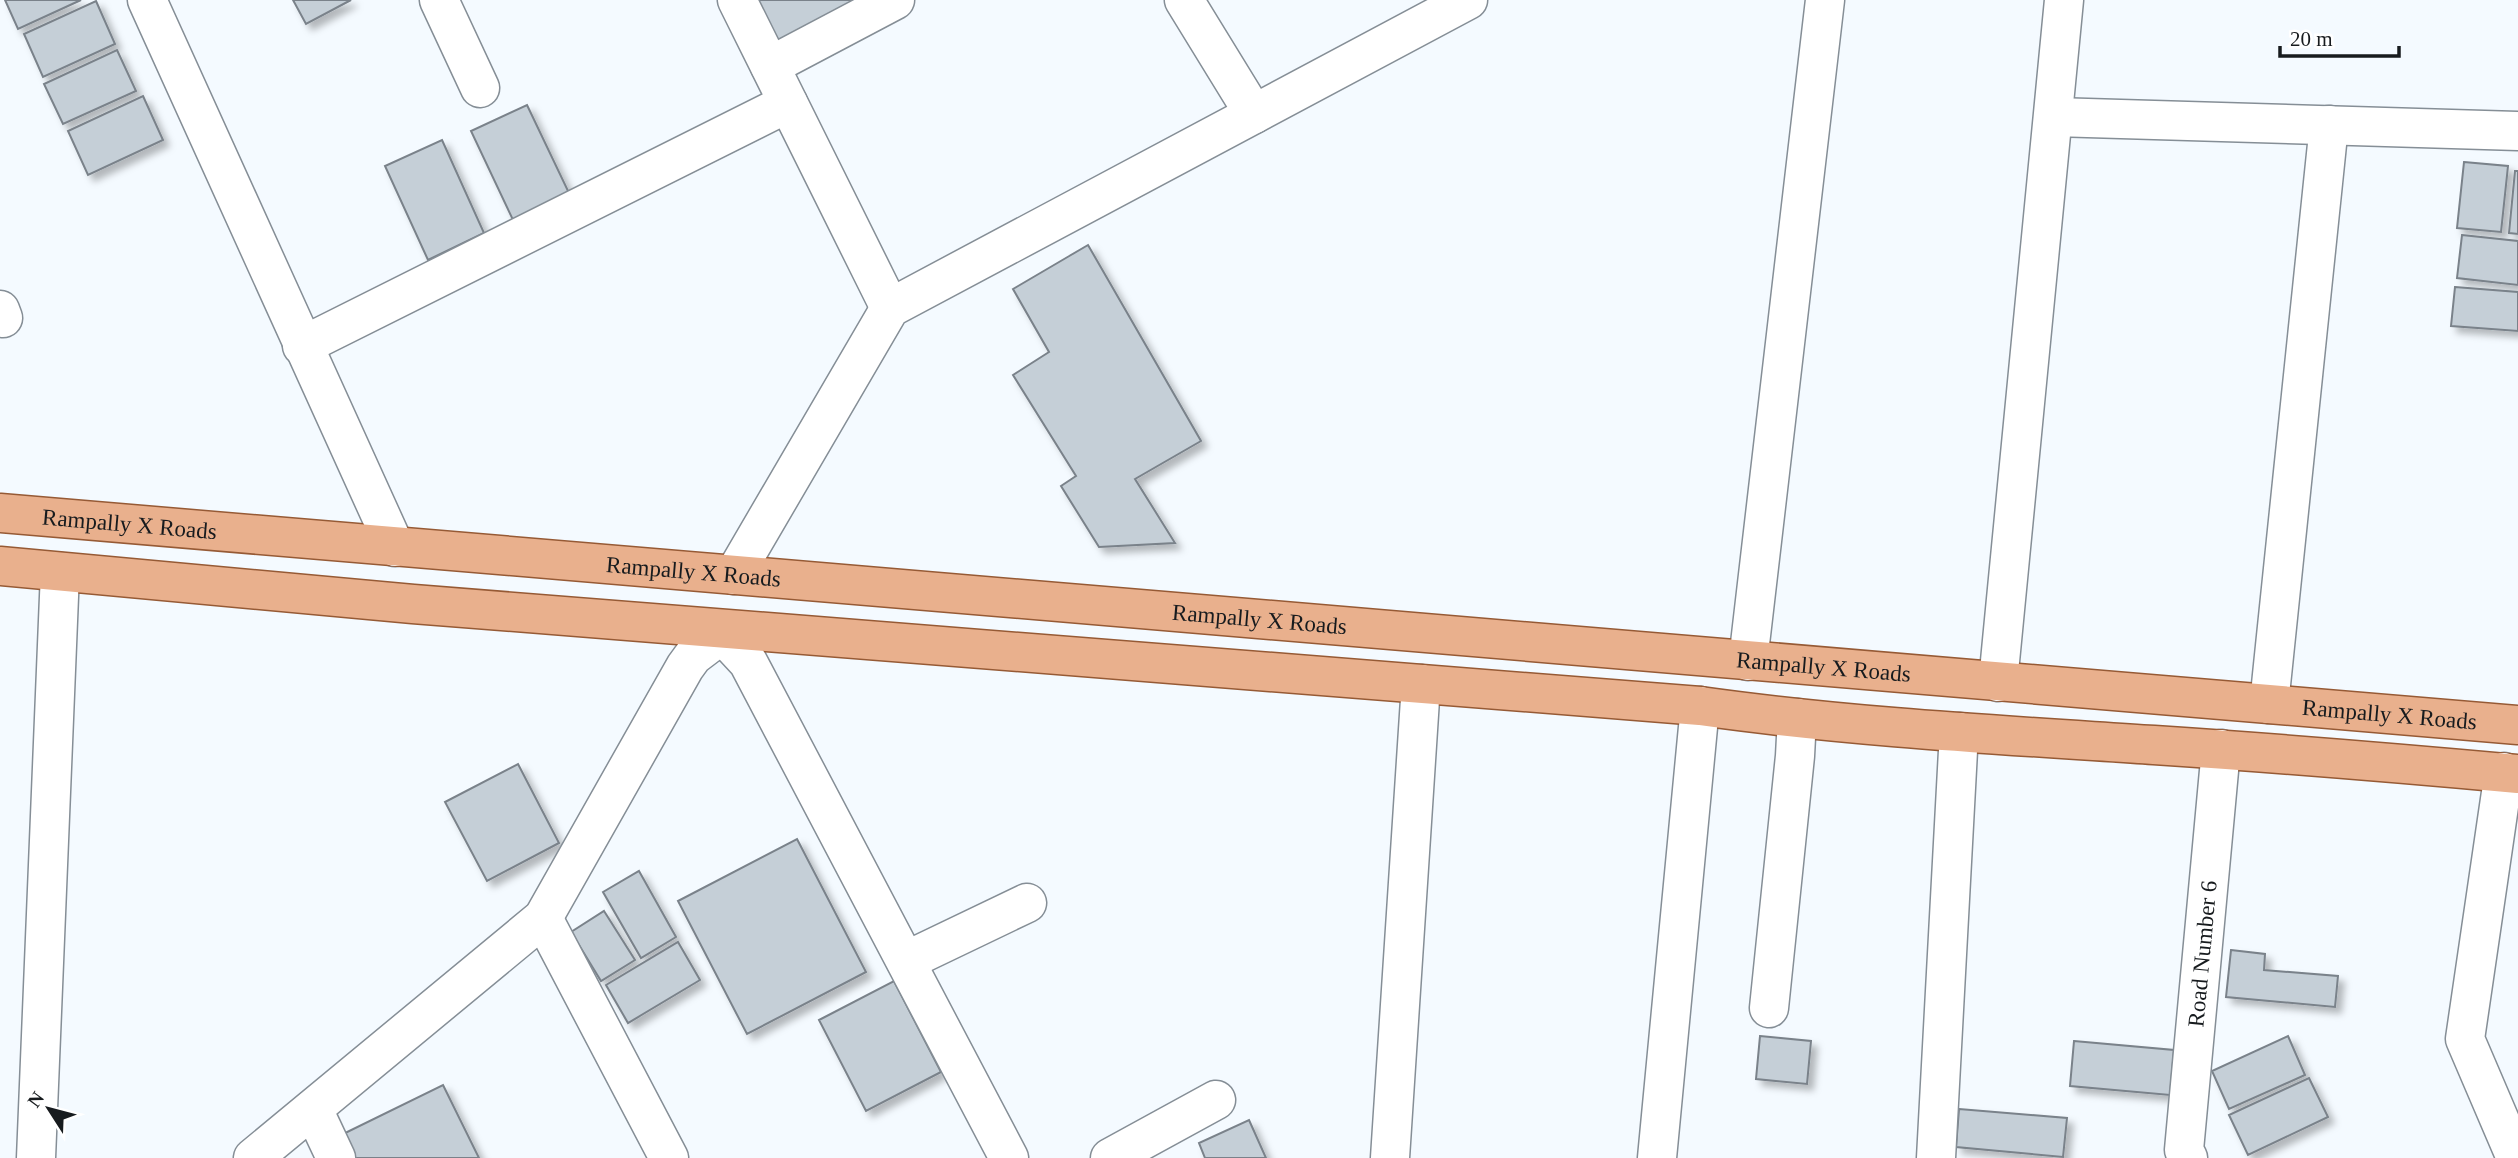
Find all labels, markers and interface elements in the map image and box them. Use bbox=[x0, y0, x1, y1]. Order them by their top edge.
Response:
scale bar bbox=[2280, 14, 2399, 58]
text: 20 m bbox=[2290, 27, 2333, 51]
street label: Rampally X Roads bbox=[41, 504, 218, 544]
street label: Rampally X Roads bbox=[605, 552, 782, 591]
street label: Rampally X Roads bbox=[1171, 599, 1348, 639]
street label: Rampally X Roads bbox=[1735, 647, 1912, 686]
street label: Rampally X Roads bbox=[2301, 694, 2478, 734]
street label: Road Number 6 bbox=[2183, 879, 2221, 1028]
north arrow bbox=[14, 1074, 84, 1144]
text: N bbox=[23, 1087, 48, 1111]

